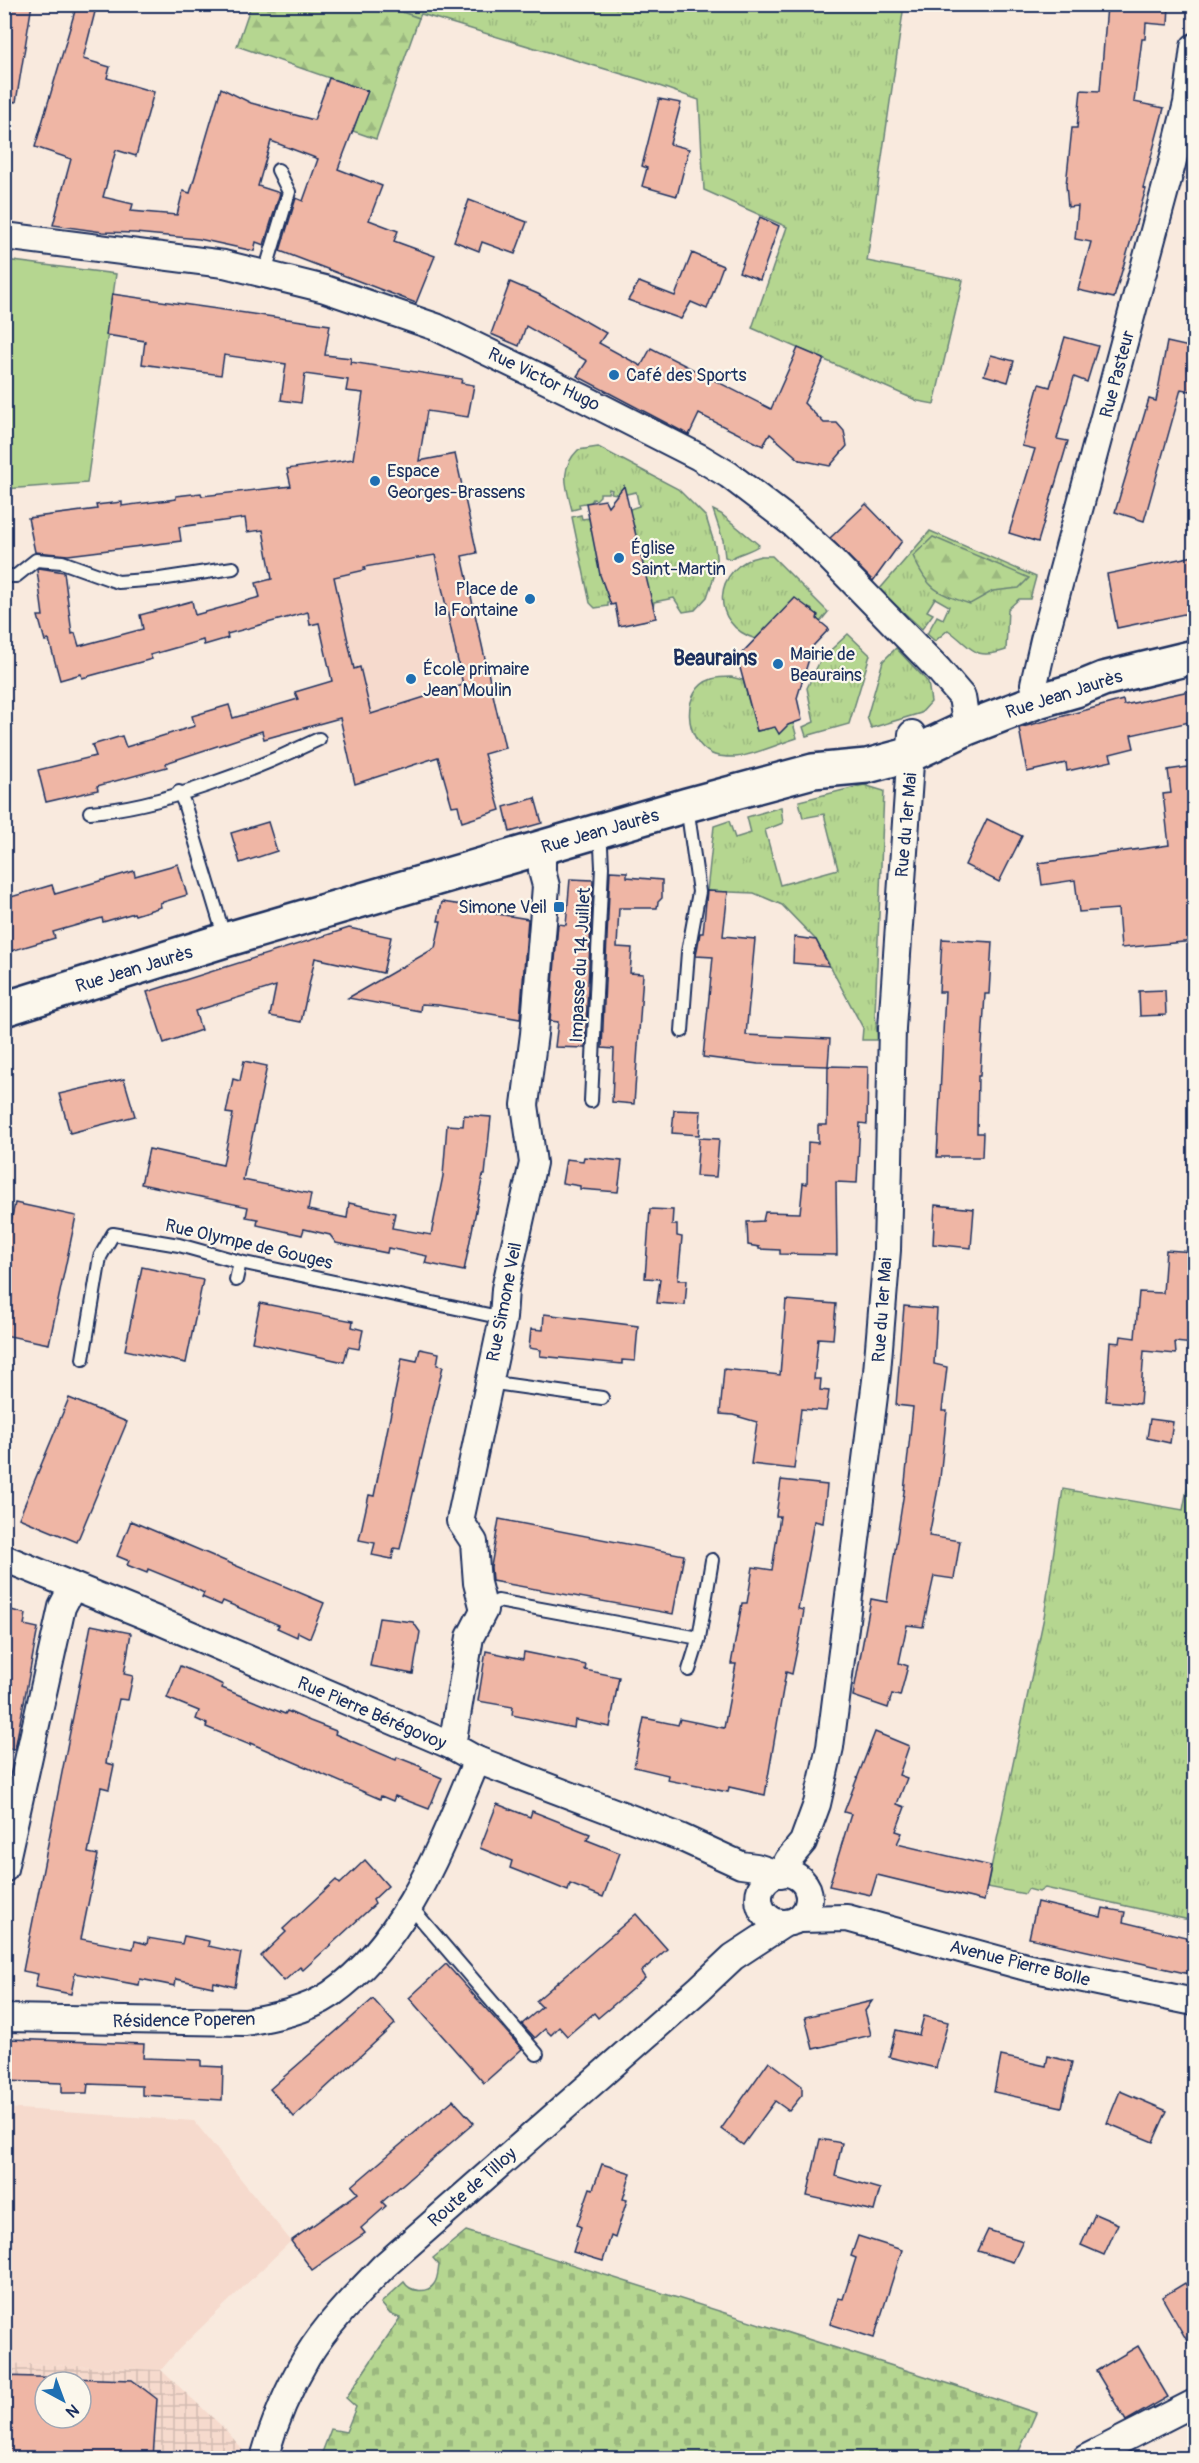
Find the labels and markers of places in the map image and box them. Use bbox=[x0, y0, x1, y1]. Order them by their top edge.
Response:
place label: Café des Sports bbox=[626, 364, 746, 387]
marker: Café des Sports bbox=[607, 368, 621, 382]
place label: Espace Georges-Brassens bbox=[387, 460, 525, 504]
marker: Espace Georges-Brassens bbox=[368, 474, 382, 488]
place label: Église Saint-Martin bbox=[631, 537, 726, 581]
marker: Église Saint-Martin bbox=[612, 551, 626, 565]
place label: Place de la Fontaine bbox=[434, 578, 518, 622]
marker: Place de la Fontaine bbox=[523, 592, 537, 606]
place label: Mairie de Beaurains bbox=[790, 643, 862, 687]
marker: Mairie de Beaurains bbox=[771, 657, 785, 671]
place label: École primaire Jean Moulin bbox=[423, 658, 529, 702]
marker: École primaire Jean Moulin bbox=[404, 672, 418, 686]
place label: Simone Veil bbox=[458, 896, 547, 919]
marker: Simone Veil bbox=[552, 900, 566, 914]

